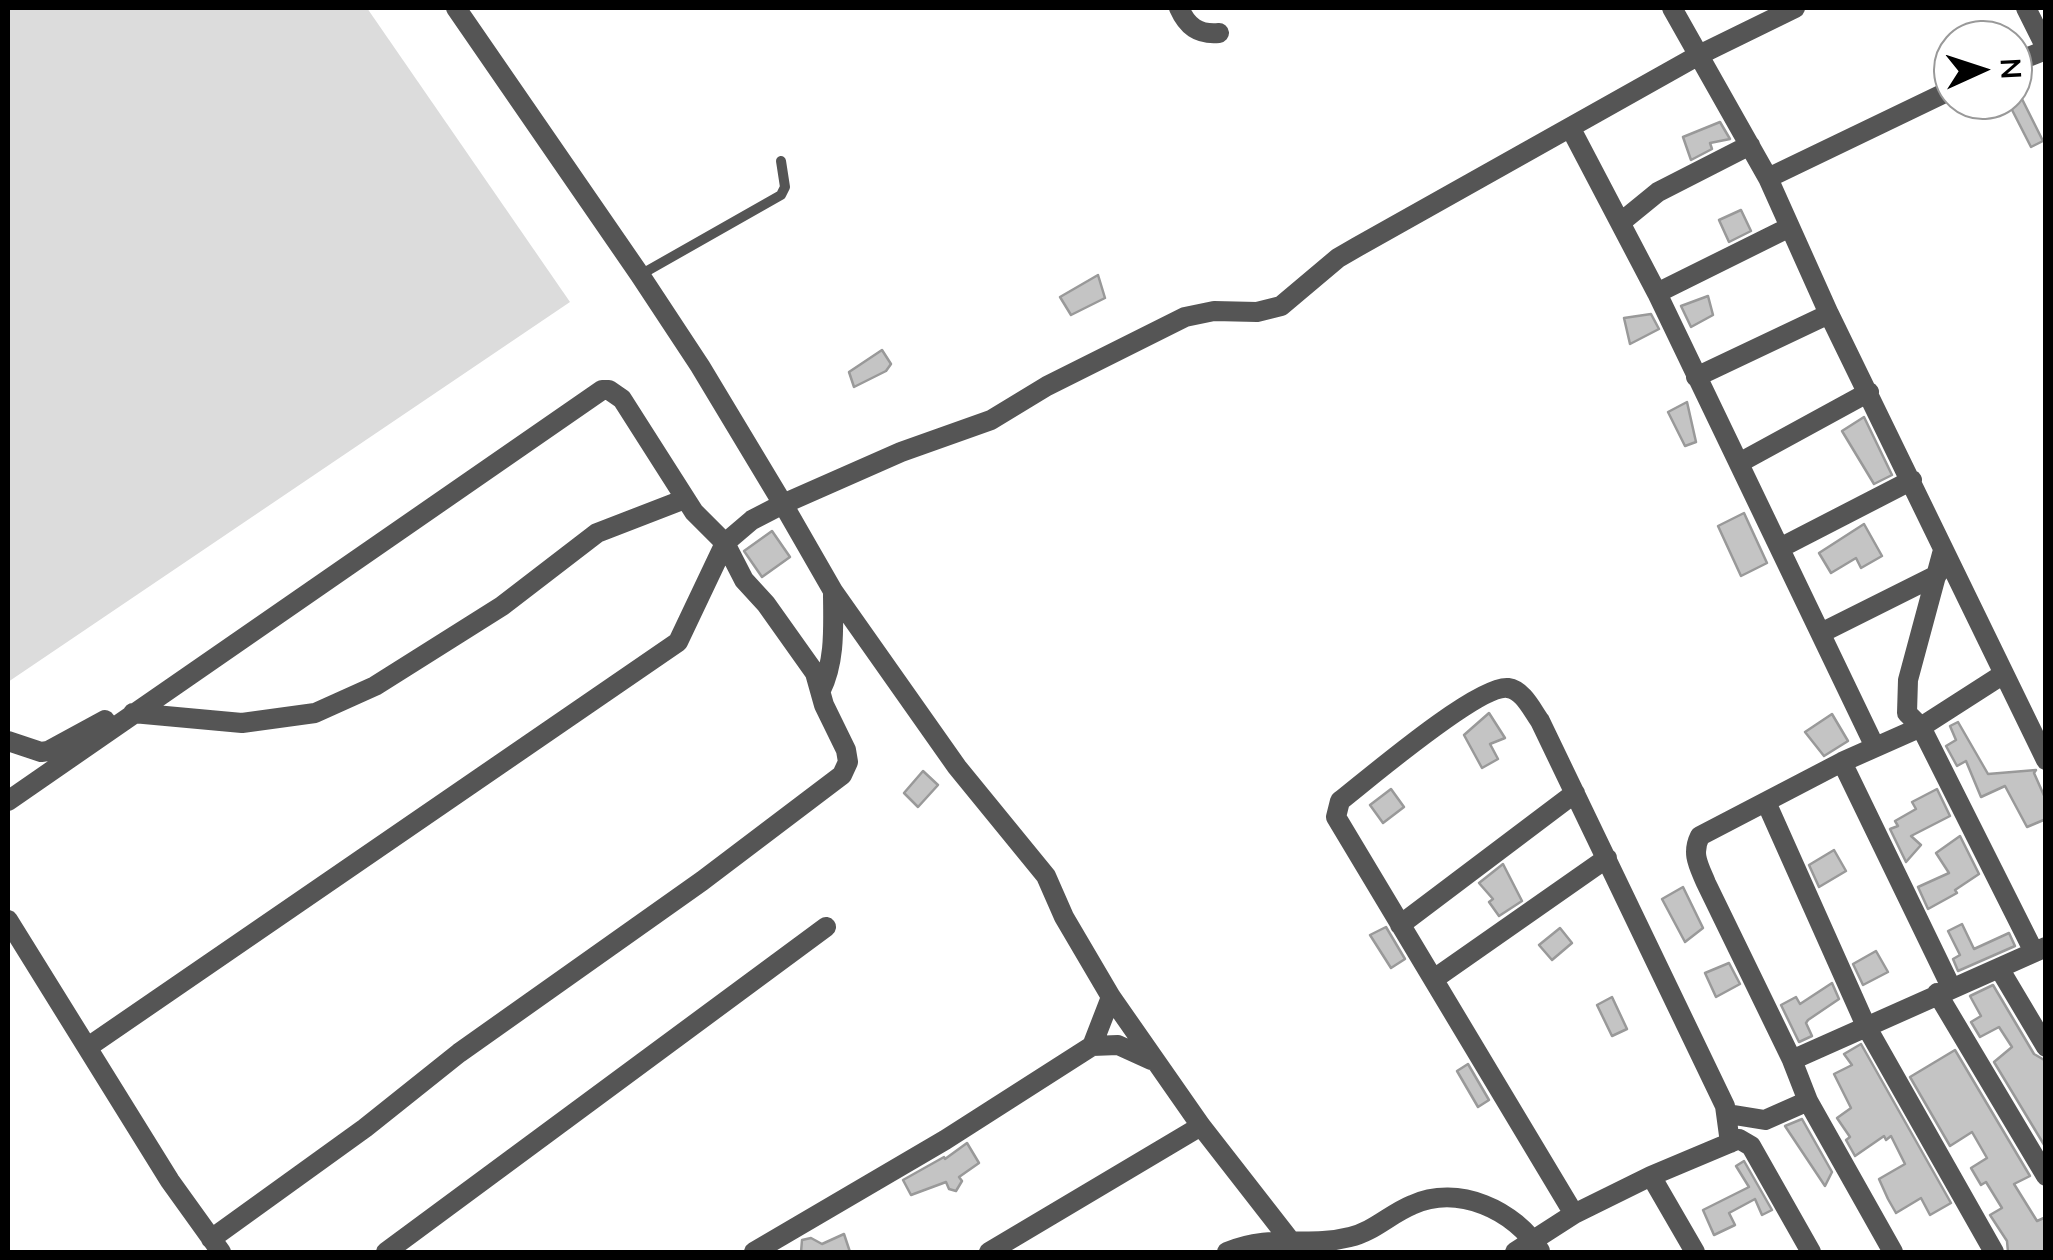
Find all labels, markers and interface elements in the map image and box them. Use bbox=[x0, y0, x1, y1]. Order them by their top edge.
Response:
north arrow bbox=[1933, 20, 2033, 120]
text: N bbox=[1993, 57, 2029, 80]

